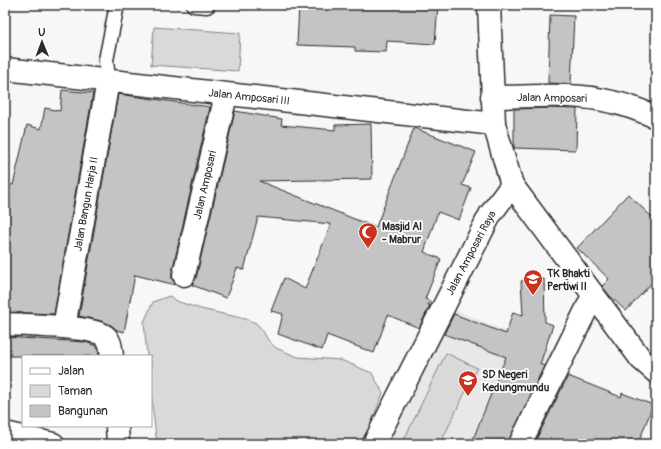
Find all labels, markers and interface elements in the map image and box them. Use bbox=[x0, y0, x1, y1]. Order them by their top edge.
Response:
north arrow bbox=[22, 22, 62, 62]
text: U bbox=[38, 26, 46, 39]
street label: Jalan Amposari III bbox=[208, 86, 290, 108]
street label: Jalan Amposari bbox=[517, 91, 587, 105]
street label: Jalan Amposari bbox=[191, 149, 219, 221]
street label: Jalan Bangun Harja II bbox=[71, 156, 101, 252]
street label: Jalan Amposari Raya bbox=[443, 209, 499, 297]
place label: Masjid Al - Mabrur bbox=[382, 220, 422, 246]
mosque icon: Masjid Al - Mabrur bbox=[357, 221, 379, 249]
place label: TK Bhakti Pertiwi II bbox=[546, 267, 590, 293]
school or university icon: TK Bhakti Pertiwi II bbox=[522, 268, 544, 296]
legend bbox=[22, 355, 152, 427]
text: Jalan bbox=[58, 364, 84, 379]
place label: SD Negeri Kedungmundu bbox=[482, 368, 550, 394]
school or university icon: SD Negeri Kedungmundu bbox=[457, 369, 479, 397]
text: Taman bbox=[58, 384, 92, 399]
text: Bangunan bbox=[58, 404, 108, 419]

